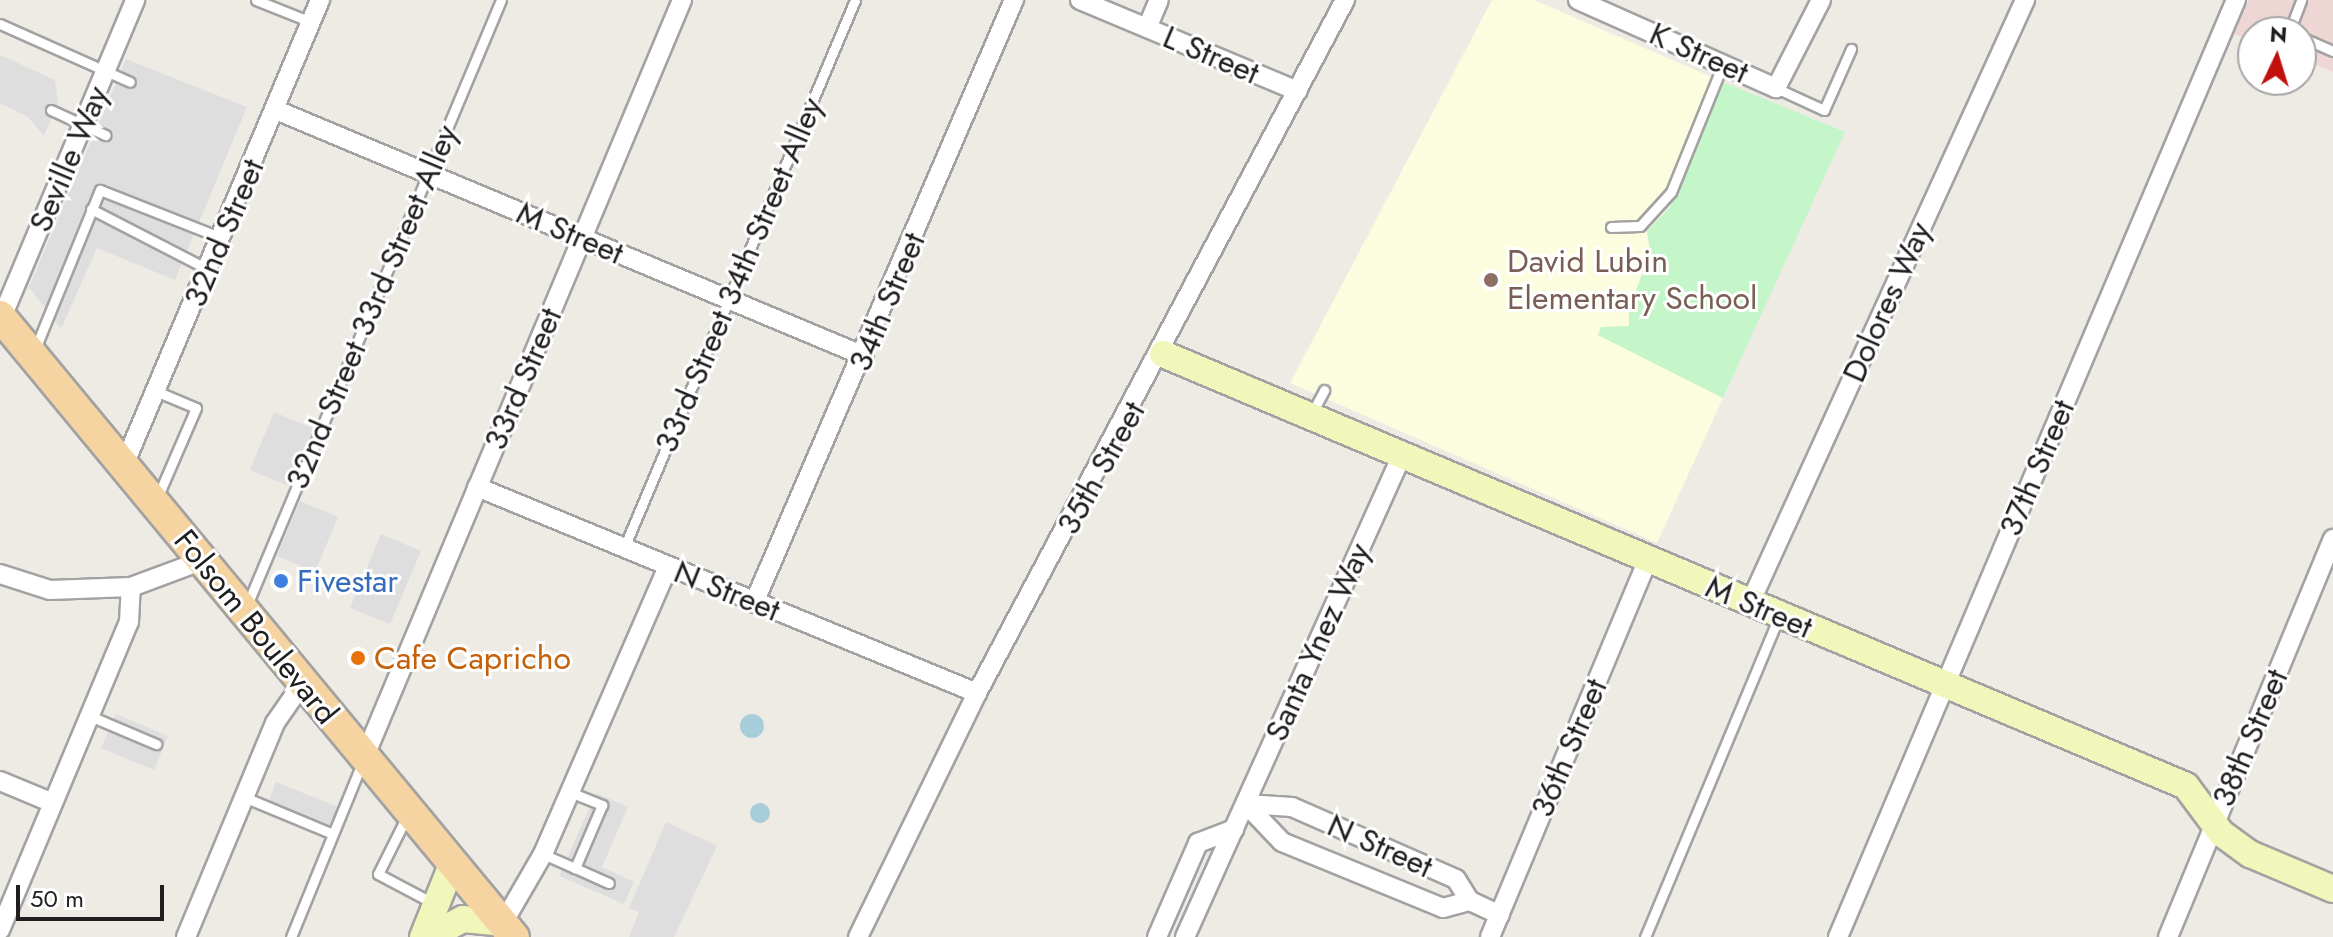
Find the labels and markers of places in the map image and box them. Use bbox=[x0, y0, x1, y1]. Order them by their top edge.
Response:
place label: David Lubin Elementary School bbox=[1507, 243, 1757, 318]
marker: David Lubin Elementary School bbox=[1482, 271, 1500, 289]
place label: Fivestar bbox=[297, 562, 398, 600]
marker: Fivestar bbox=[272, 572, 290, 590]
place label: Cafe Capricho bbox=[374, 639, 571, 677]
marker: Cafe Capricho bbox=[349, 649, 367, 667]

